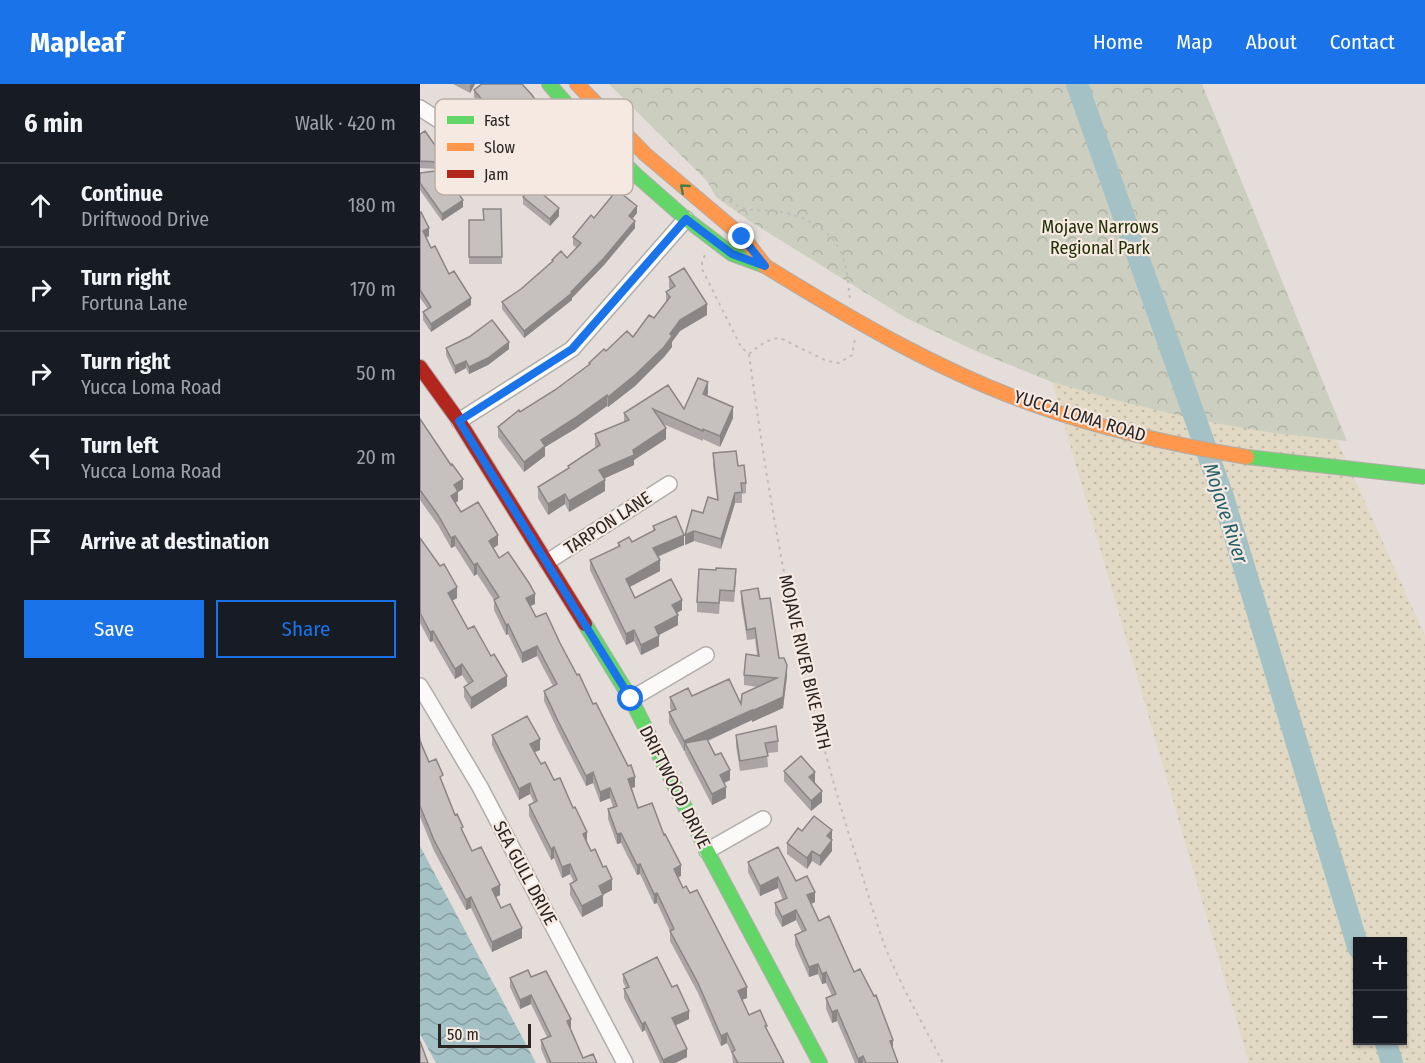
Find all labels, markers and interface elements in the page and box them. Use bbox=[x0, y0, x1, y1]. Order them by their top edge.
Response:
text: Mapleaf bbox=[30, 26, 124, 59]
text: Home bbox=[1093, 29, 1143, 55]
text: Map bbox=[1176, 29, 1213, 55]
text: About bbox=[1246, 29, 1297, 55]
text: Contact bbox=[1330, 29, 1395, 55]
legend bbox=[435, 99, 633, 195]
text: 6 min bbox=[24, 108, 83, 139]
text: Walk · 420 m bbox=[295, 111, 396, 135]
text: Fast bbox=[484, 111, 511, 130]
text: Slow bbox=[484, 138, 515, 157]
text: Jam bbox=[484, 165, 509, 184]
text: Continue bbox=[81, 180, 163, 207]
one-way arrow bbox=[680, 184, 691, 195]
icon: ahead bbox=[24, 189, 57, 222]
text: 180 m bbox=[348, 193, 396, 217]
text: Driftwood Drive bbox=[81, 207, 209, 231]
park label: Mojave Narrows Regional Park bbox=[1041, 216, 1159, 259]
route end bbox=[728, 223, 754, 249]
text: Turn right bbox=[81, 264, 170, 291]
icon: right bbox=[24, 273, 57, 306]
text: 170 m bbox=[350, 277, 396, 301]
text: Fortuna Lane bbox=[81, 291, 188, 315]
text: Turn right bbox=[81, 348, 170, 375]
icon: right bbox=[24, 357, 57, 390]
text: 50 m bbox=[356, 361, 396, 385]
text: Yucca Loma Road bbox=[81, 375, 222, 399]
street label: YUCCA LOMA ROAD bbox=[1011, 385, 1149, 447]
text: Turn left bbox=[81, 432, 159, 459]
icon: left bbox=[24, 441, 57, 474]
text: 20 m bbox=[357, 445, 396, 469]
text: Yucca Loma Road bbox=[81, 459, 222, 483]
water label: Mojave River bbox=[1199, 460, 1254, 567]
street label: TARPON LANE bbox=[560, 487, 656, 559]
icon: arrive bbox=[24, 525, 57, 558]
text: Arrive at destination bbox=[81, 528, 269, 555]
street label: MOJAVE RIVER BIKE PATH bbox=[774, 572, 836, 752]
button: Save bbox=[24, 600, 204, 658]
button: Share bbox=[216, 600, 396, 658]
route start bbox=[617, 685, 643, 711]
street label: DRIFTWOOD DRIVE bbox=[635, 722, 715, 852]
street label: SEA GULL DRIVE bbox=[488, 817, 562, 929]
map controls bbox=[1353, 937, 1407, 1045]
button: + bbox=[1353, 937, 1407, 991]
button: − bbox=[1353, 991, 1407, 1045]
scale bar bbox=[438, 1021, 531, 1048]
text: 50 m bbox=[447, 1025, 479, 1044]

